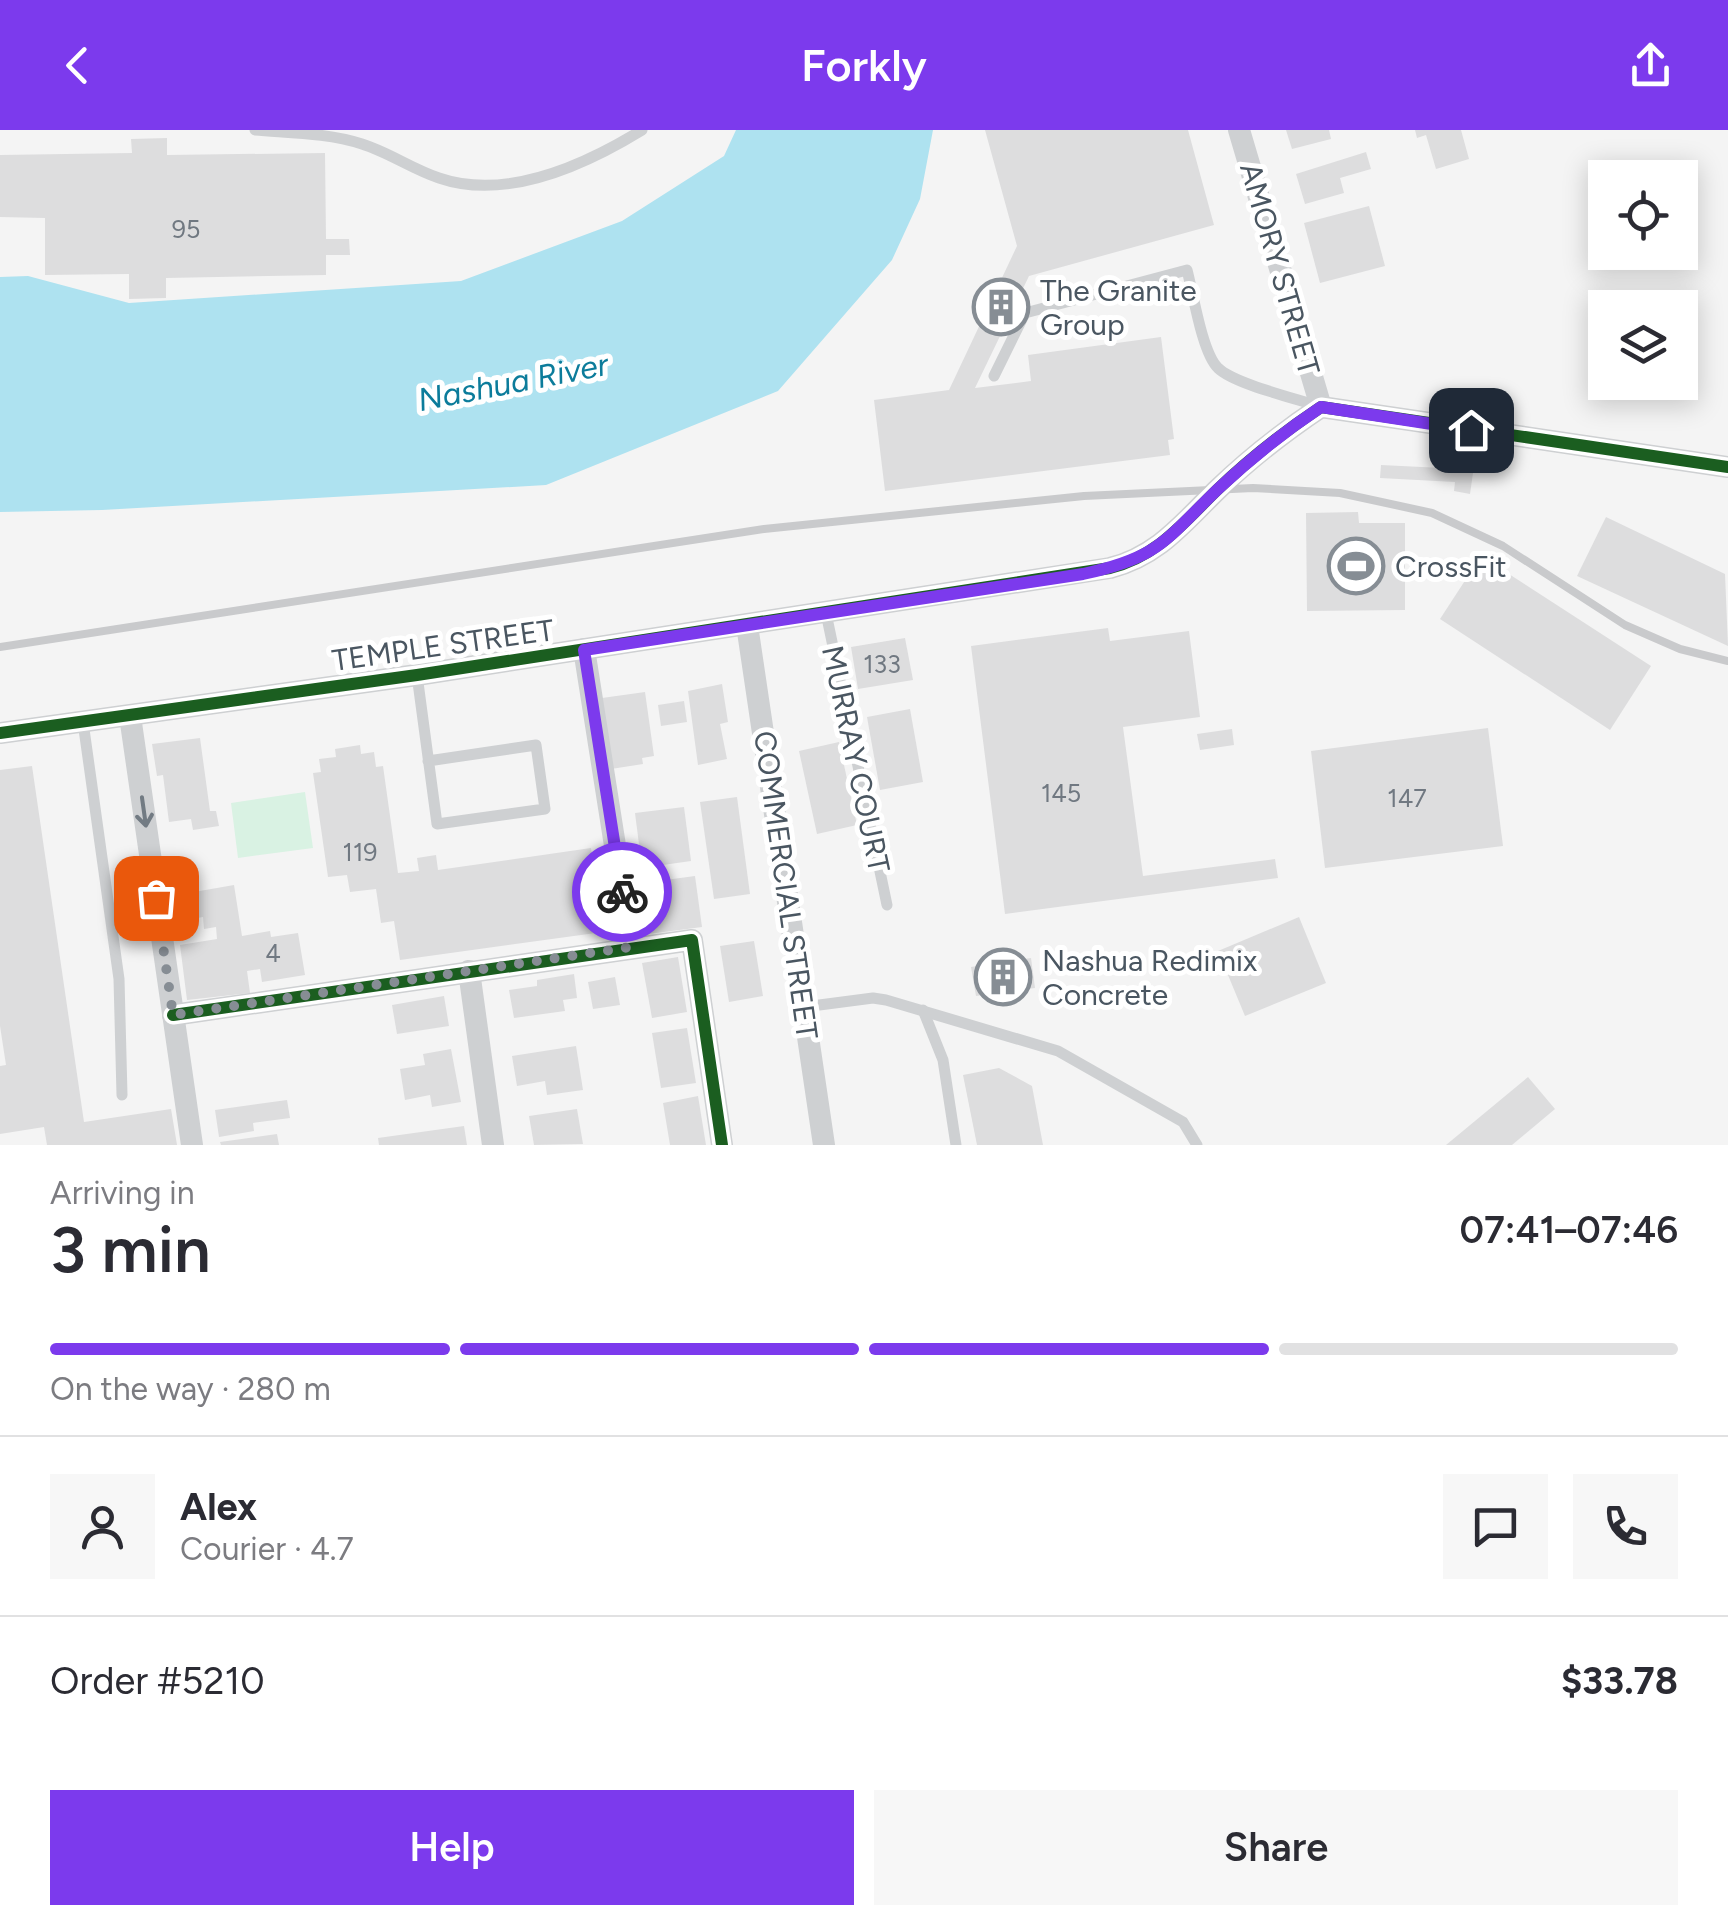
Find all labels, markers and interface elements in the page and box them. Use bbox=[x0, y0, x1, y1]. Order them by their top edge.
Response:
icon: back bbox=[50, 38, 105, 93]
text: Forkly bbox=[801, 38, 927, 92]
icon: share bbox=[1623, 38, 1678, 93]
street label: AMORY STREET bbox=[1232, 159, 1328, 380]
map controls bbox=[1588, 160, 1698, 400]
button: locate bbox=[1588, 160, 1698, 270]
house number: 95 bbox=[172, 214, 200, 244]
place label: The Granite Group bbox=[1040, 272, 1197, 343]
building icon: The Granite Group bbox=[971, 277, 1031, 337]
button: layers bbox=[1588, 290, 1698, 400]
water label: Nashua River bbox=[415, 345, 613, 419]
pin bbox=[1429, 388, 1514, 473]
icon: home bbox=[1444, 403, 1499, 458]
sports icon: CrossFit bbox=[1326, 536, 1386, 596]
place label: CrossFit bbox=[1395, 548, 1507, 585]
street label: TEMPLE STREET bbox=[330, 611, 557, 679]
street label: MURRAY COURT bbox=[814, 642, 898, 876]
house number: 133 bbox=[863, 649, 901, 679]
street label: COMMERCIAL STREET bbox=[746, 728, 826, 1042]
house number: 145 bbox=[1041, 778, 1081, 808]
house number: 147 bbox=[1387, 783, 1427, 813]
one-way arrow bbox=[136, 795, 154, 828]
house number: 119 bbox=[343, 837, 377, 867]
courier bbox=[572, 842, 672, 942]
pin bbox=[114, 856, 199, 941]
icon: bike bbox=[595, 865, 650, 920]
icon: bag bbox=[129, 871, 184, 926]
house number: 4 bbox=[265, 938, 281, 968]
place label: Nashua Redimix Concrete bbox=[1042, 942, 1257, 1013]
building icon: Nashua Redimix Concrete bbox=[973, 947, 1033, 1007]
text: Arriving in bbox=[50, 1174, 195, 1212]
text: 07:41–07:46 bbox=[1460, 1207, 1678, 1253]
text: 3 min bbox=[50, 1210, 211, 1288]
text: On the way · 280 m bbox=[50, 1370, 331, 1408]
button: person bbox=[50, 1474, 155, 1579]
button: chat bbox=[1443, 1474, 1548, 1579]
button: phone bbox=[1573, 1474, 1678, 1579]
text: Alex bbox=[180, 1484, 257, 1530]
text: Courier · 4.7 bbox=[180, 1530, 354, 1568]
text: Order #5210 bbox=[50, 1658, 265, 1704]
text: $33.78 bbox=[1561, 1658, 1678, 1704]
button: Help bbox=[50, 1790, 854, 1905]
button: Share bbox=[874, 1790, 1678, 1905]

